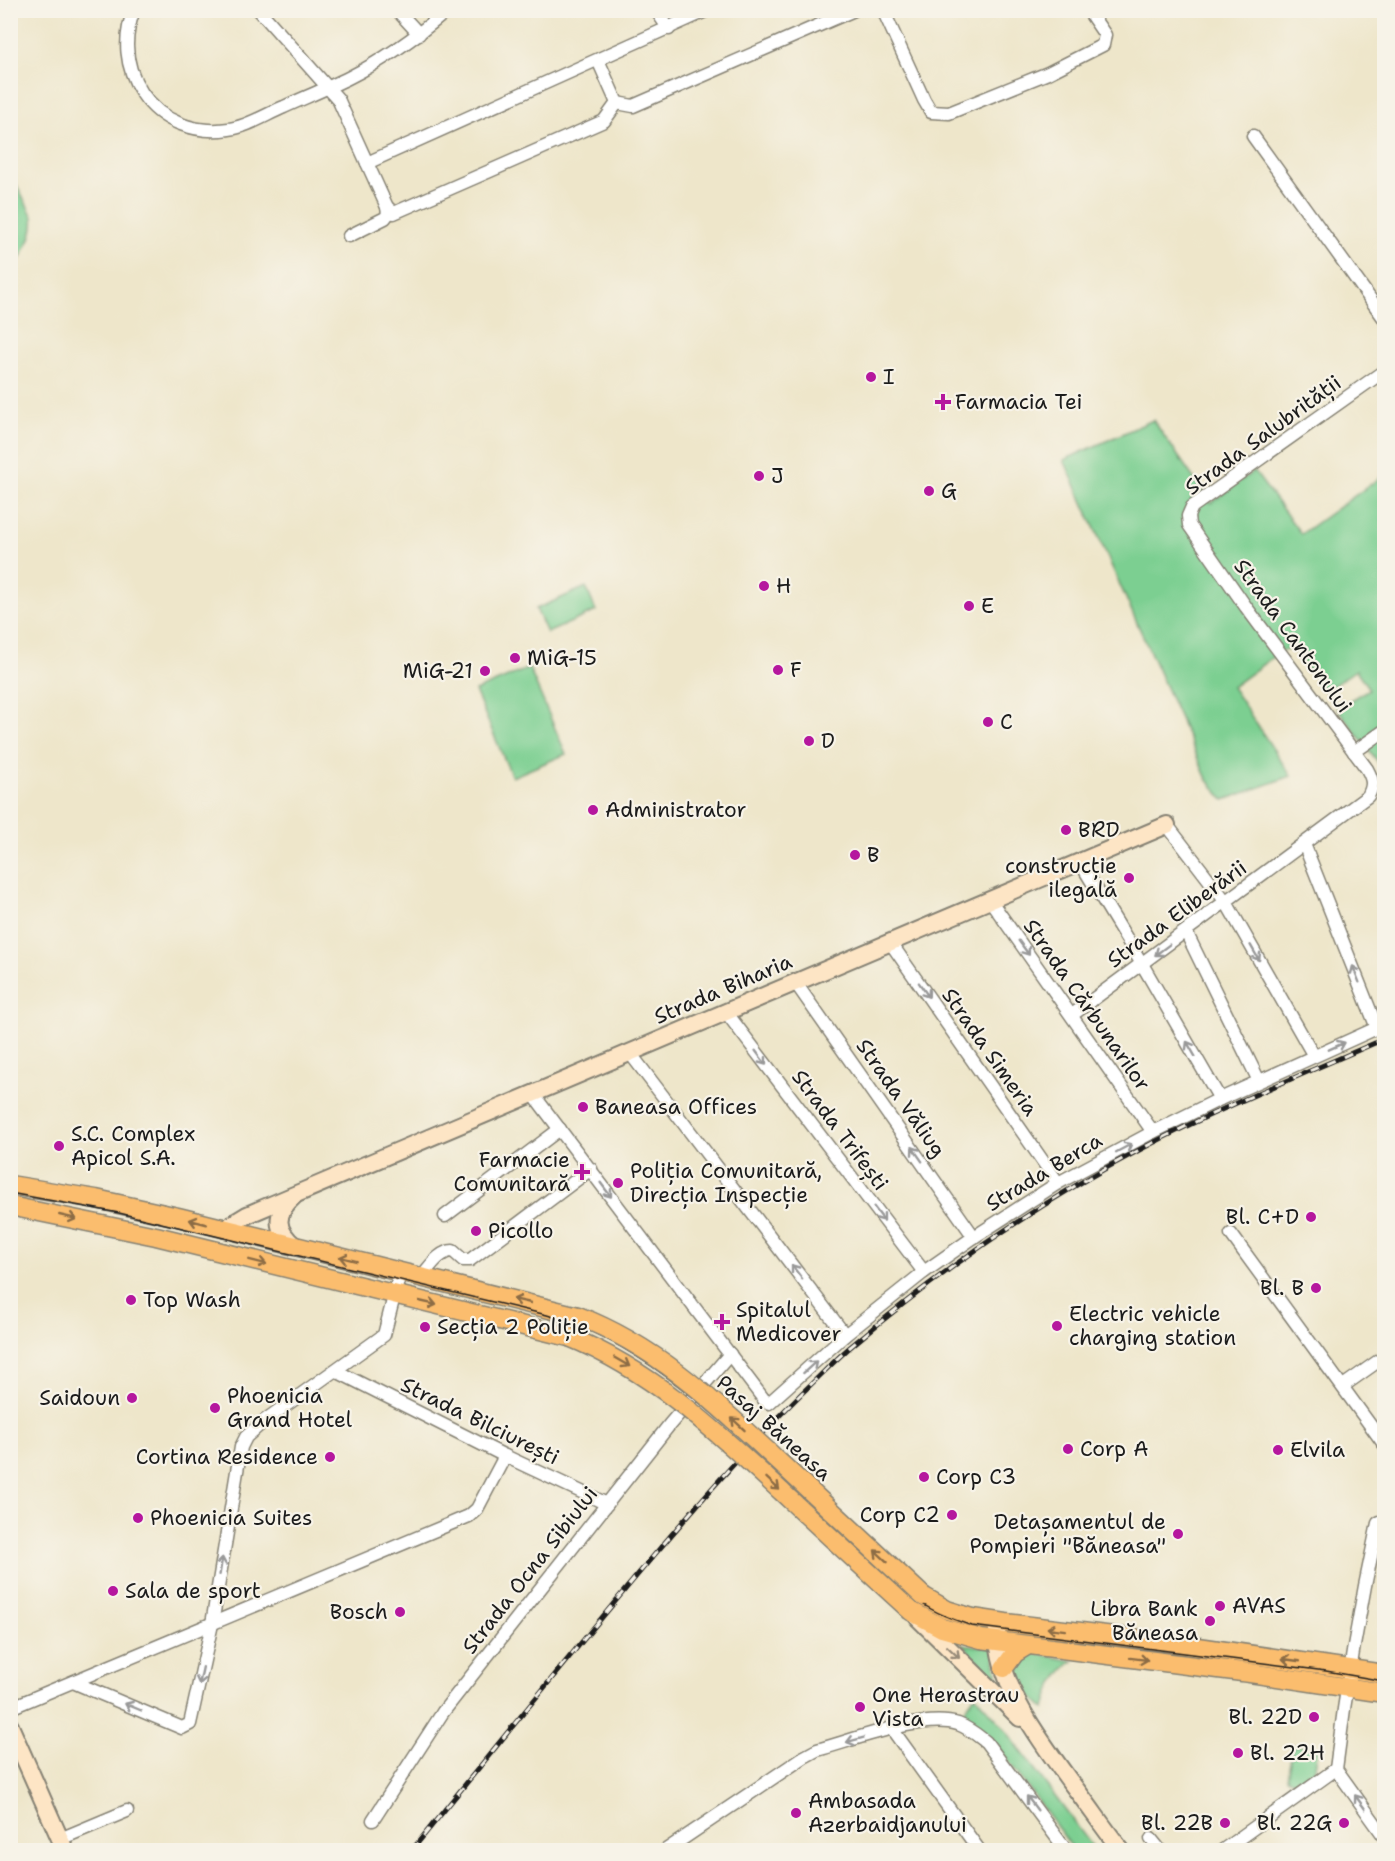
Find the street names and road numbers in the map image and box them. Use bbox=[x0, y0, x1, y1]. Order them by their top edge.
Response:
street label: Strada Salubrității bbox=[1179, 369, 1347, 501]
street label: Strada Cantonului bbox=[1228, 553, 1358, 719]
street label: Strada Eliberării bbox=[1101, 854, 1253, 974]
street label: Strada Cărbunarilor bbox=[1017, 914, 1157, 1096]
street label: Strada Biharia bbox=[650, 947, 796, 1031]
street label: Strada Simeria bbox=[935, 983, 1045, 1121]
street label: Strada Văliug bbox=[850, 1033, 952, 1163]
street label: Strada Trifești bbox=[785, 1064, 895, 1197]
street label: Strada Berca bbox=[981, 1126, 1107, 1218]
street label: Pasaj Băneasa bbox=[710, 1369, 838, 1487]
street label: Strada Bilciurești bbox=[396, 1371, 564, 1472]
street label: Strada Ocna Sibiului bbox=[456, 1481, 604, 1659]

